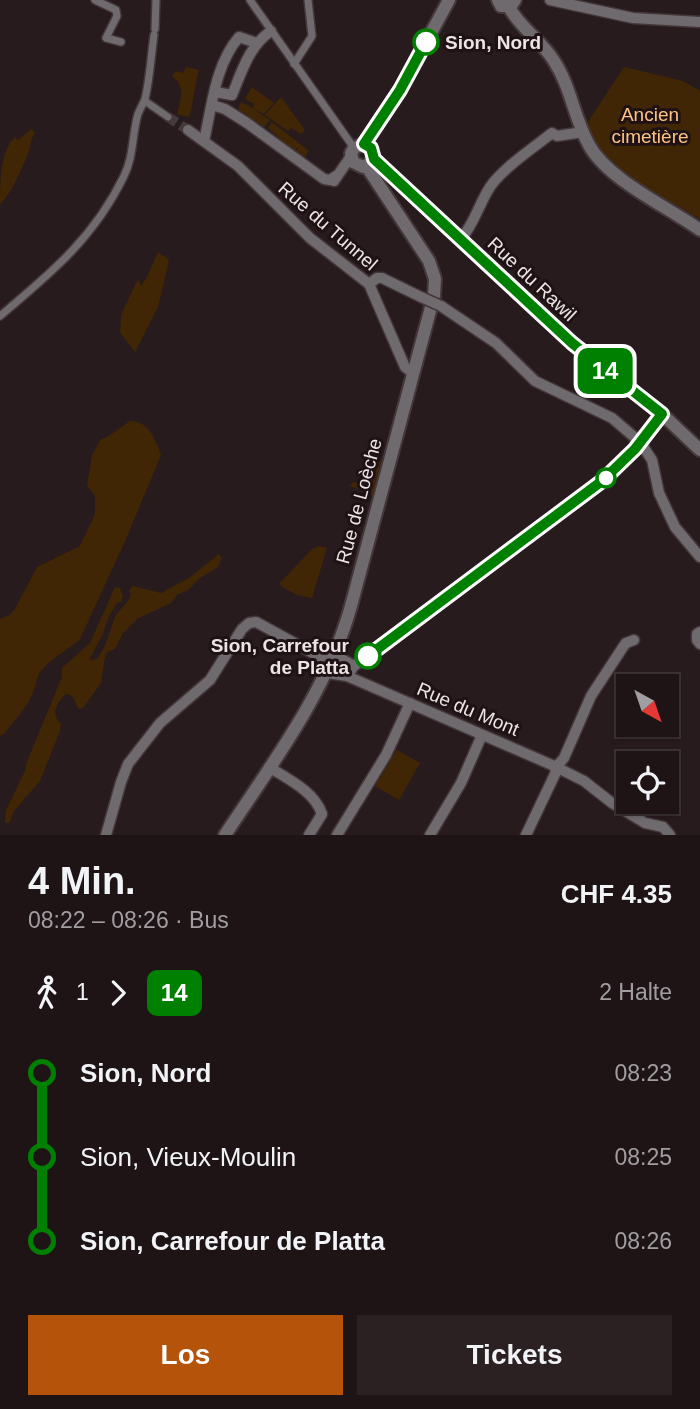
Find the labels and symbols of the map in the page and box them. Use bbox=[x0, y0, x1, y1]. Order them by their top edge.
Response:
marker: Sion, Nord bbox=[413, 29, 439, 55]
place label: Sion, Nord bbox=[445, 32, 541, 53]
park label: Ancien cimetière bbox=[611, 104, 689, 147]
street label: Rue du Tunnel bbox=[274, 178, 382, 274]
street label: Rue du Rawil bbox=[484, 233, 580, 325]
line badge: 14 bbox=[574, 348, 636, 394]
street label: Rue de Loèche bbox=[332, 436, 386, 566]
unlabelled marker bbox=[596, 468, 616, 488]
place label: Sion, Carrefour de Platta bbox=[211, 635, 350, 678]
marker: Sion, Carrefour de Platta bbox=[355, 643, 381, 669]
north arrow bbox=[616, 674, 679, 737]
street label: Rue du Mont bbox=[414, 678, 523, 740]

